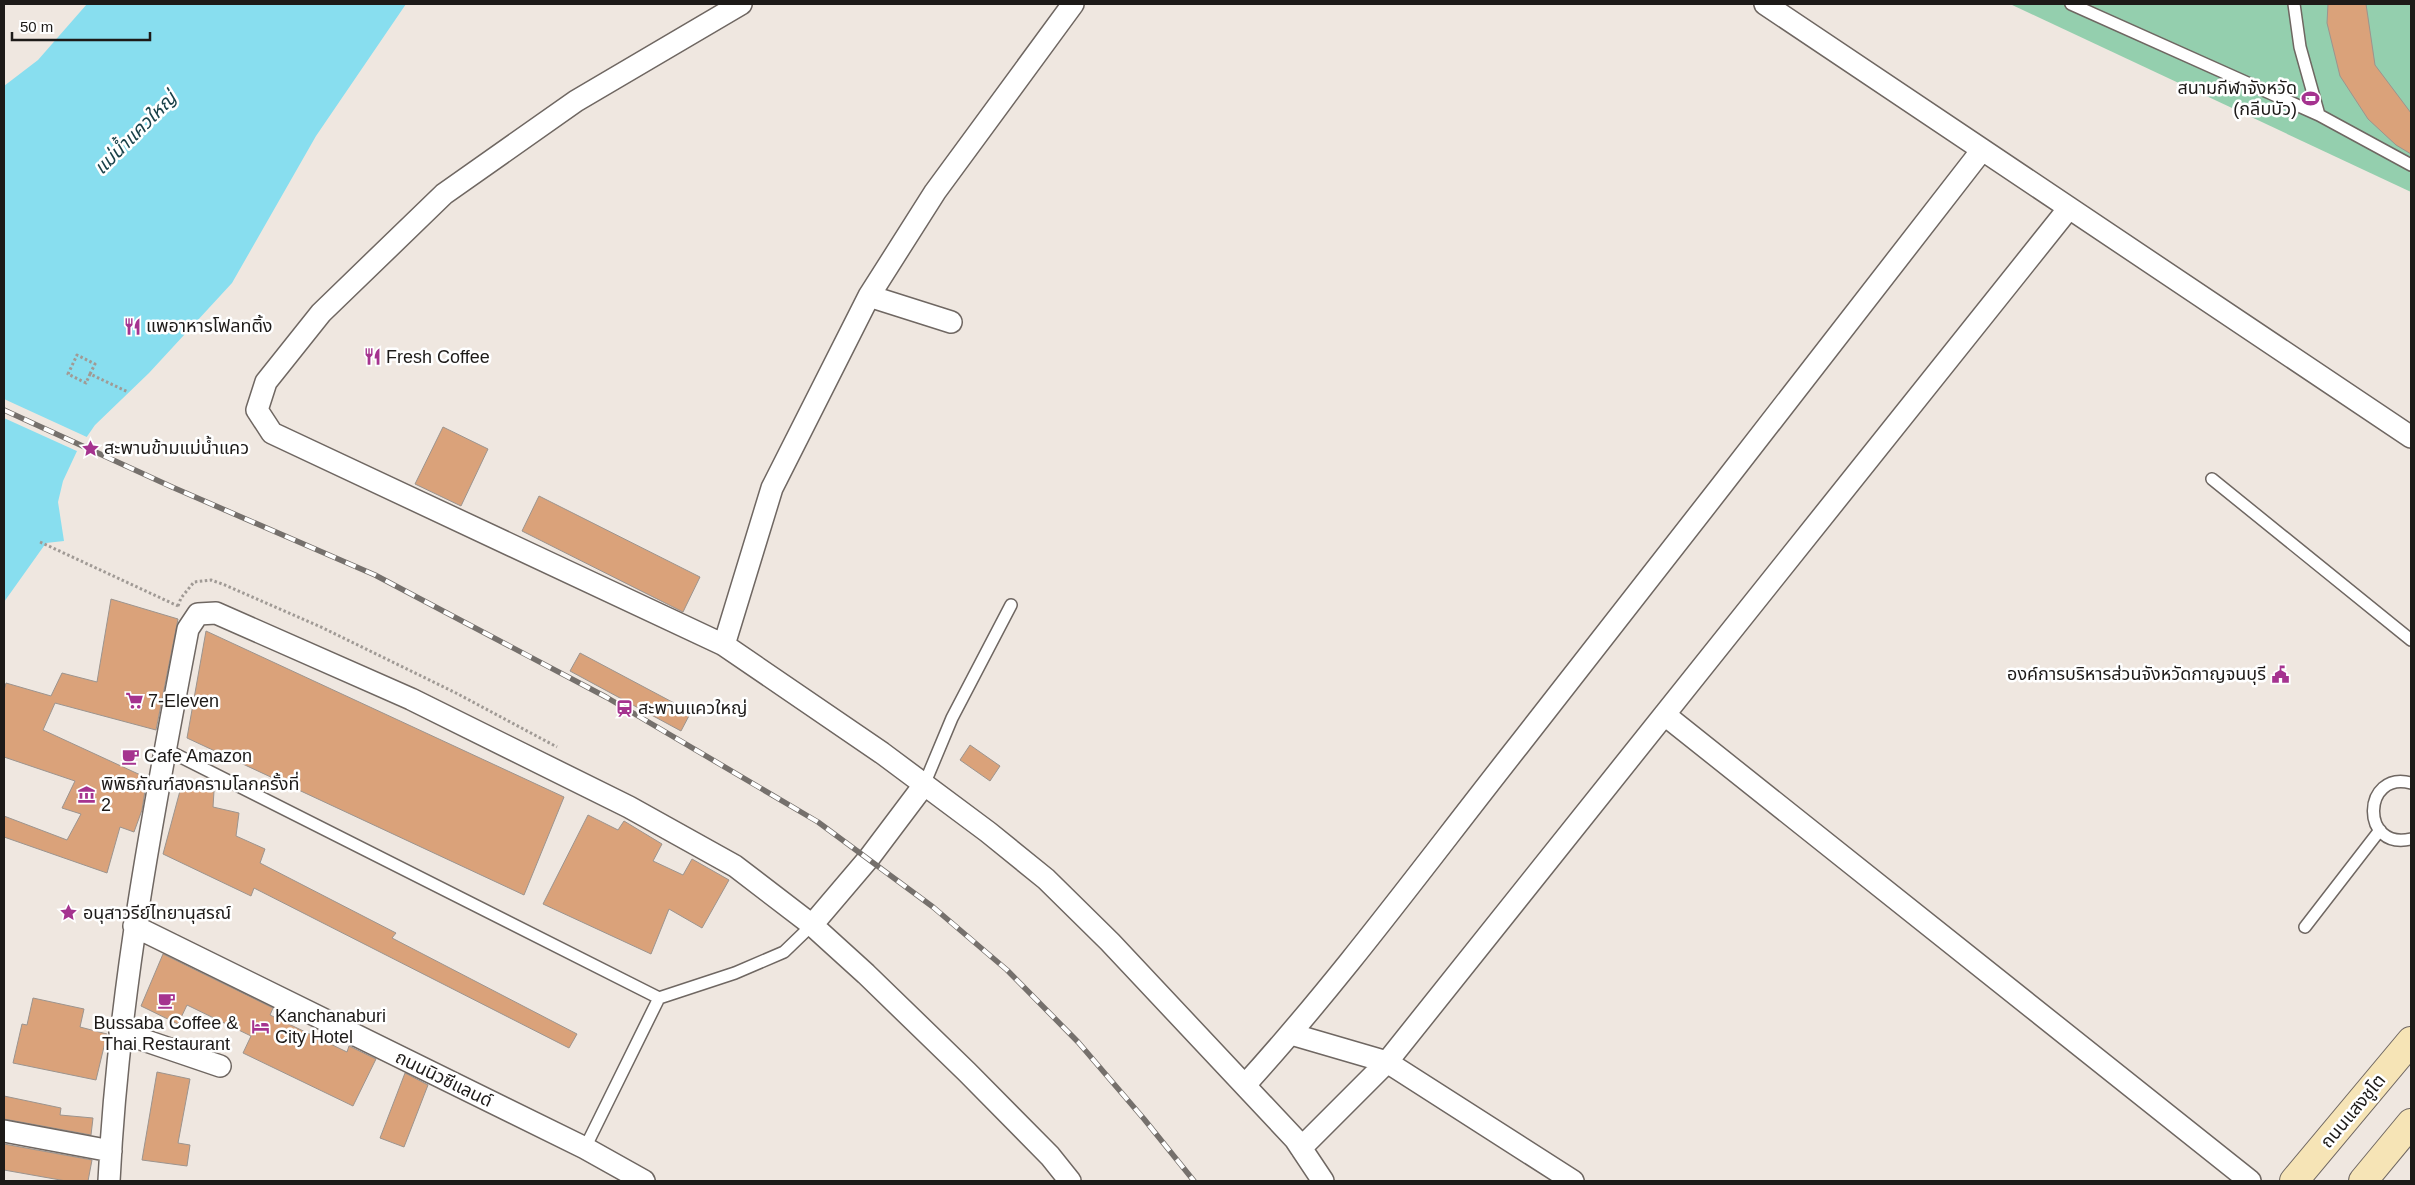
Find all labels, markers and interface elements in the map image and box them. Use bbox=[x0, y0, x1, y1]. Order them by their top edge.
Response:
scale bar bbox=[12, 10, 150, 42]
text: 50 m bbox=[20, 18, 53, 35]
place label: สนามกีฬาจังหวัด (กลีบบัว) bbox=[2177, 78, 2297, 119]
water label: แม่น้ำแควใหญ่ bbox=[87, 83, 182, 178]
sports icon: สนามกีฬาจังหวัด (กลีบบัว) bbox=[2301, 88, 2321, 108]
place label: แพอาหารโฟลทติ้ง bbox=[146, 314, 273, 336]
restaurant icon: แพอาหารโฟลทติ้ง bbox=[122, 316, 142, 336]
restaurant icon: Fresh Coffee bbox=[362, 347, 382, 367]
place label: Fresh Coffee bbox=[386, 347, 490, 367]
place label: สะพานข้ามแม่น้ำแคว bbox=[104, 435, 249, 458]
place icon: สะพานข้ามแม่น้ำแคว bbox=[80, 438, 100, 458]
place label: องค์การบริหารส่วนจังหวัดกาญจนบุรี bbox=[2007, 664, 2266, 685]
public building icon: องค์การบริหารส่วนจังหวัดกาญจนบุรี bbox=[2270, 664, 2290, 684]
supermarket icon: 7-Eleven bbox=[124, 691, 144, 711]
place label: 7-Eleven bbox=[148, 691, 219, 711]
station icon: สะพานแควใหญ่ bbox=[614, 698, 634, 718]
place label: สะพานแควใหญ่ bbox=[638, 698, 747, 718]
cafe icon: Cafe Amazon bbox=[120, 746, 140, 766]
place label: Cafe Amazon bbox=[144, 746, 252, 766]
place label: พิพิธภัณฑ์สงครามโลกครั้งที่ 2 bbox=[101, 771, 299, 815]
museum icon: พิพิธภัณฑ์สงครามโลกครั้งที่ 2 bbox=[77, 784, 97, 804]
place icon: อนุสาวรีย์ไทยานุสรณ์ bbox=[59, 903, 79, 923]
place label: อนุสาวรีย์ไทยานุสรณ์ bbox=[83, 903, 231, 924]
cafe icon: Bussaba Coffee & Thai Restaurant bbox=[156, 990, 176, 1010]
place label: Kanchanaburi City Hotel bbox=[275, 1006, 386, 1047]
place label: Bussaba Coffee & Thai Restaurant bbox=[94, 1013, 238, 1054]
hotel icon: Kanchanaburi City Hotel bbox=[251, 1016, 271, 1036]
street label: ถนนนิวซีแลนด์ bbox=[392, 1047, 496, 1111]
street label: ถนนแสงชูโต bbox=[2317, 1070, 2391, 1153]

